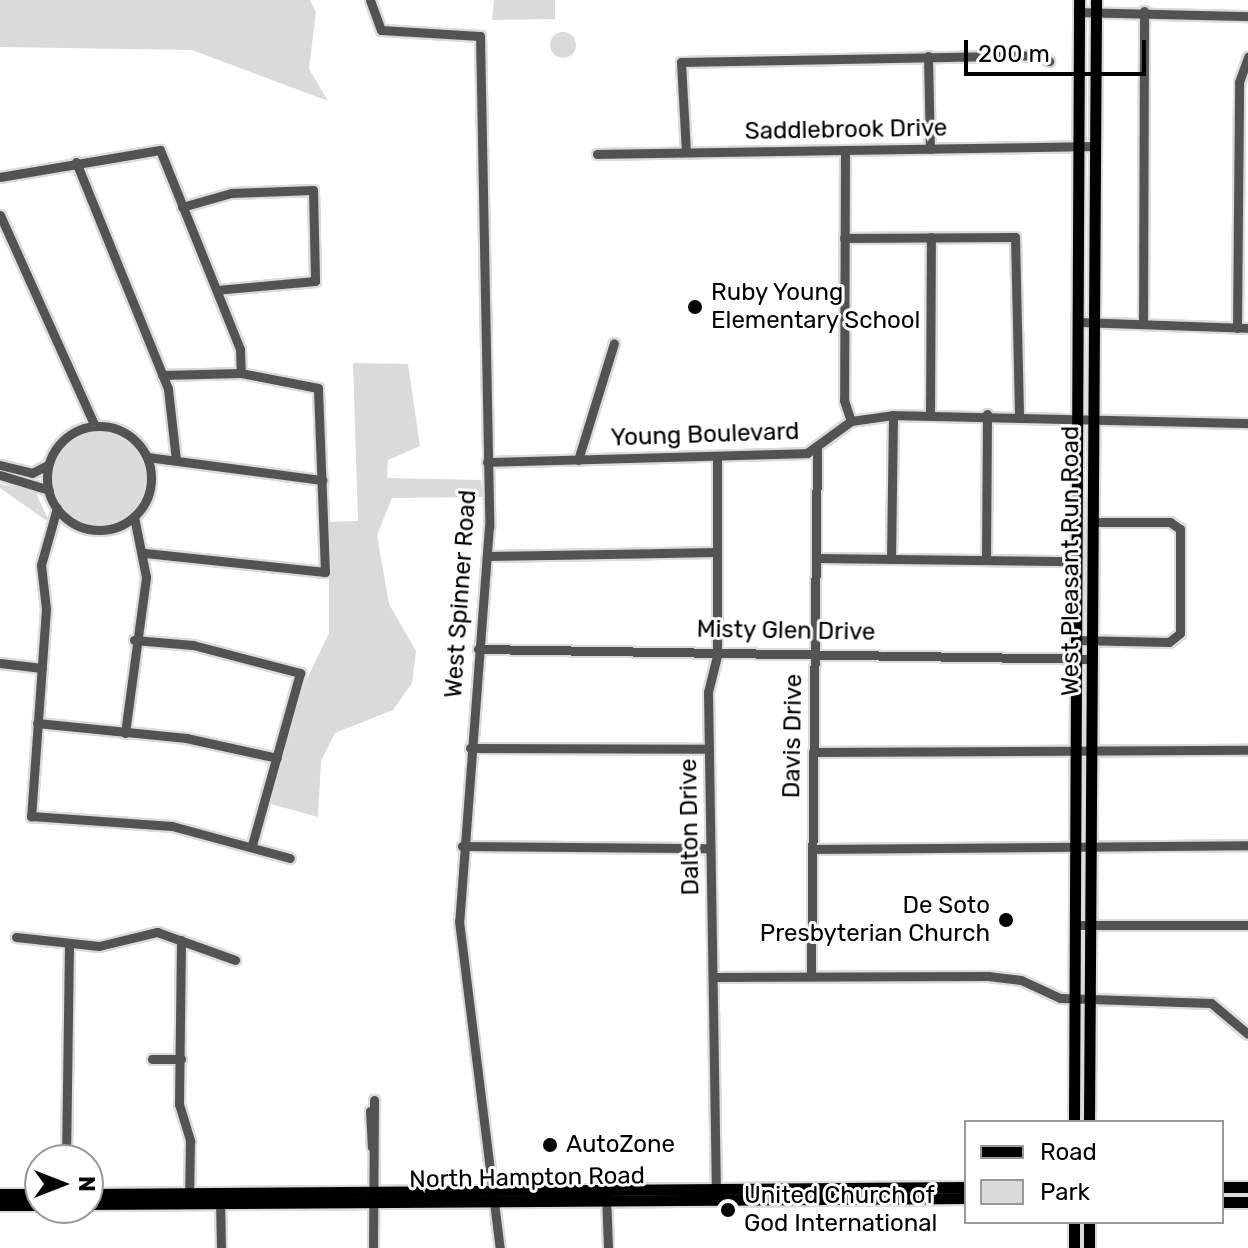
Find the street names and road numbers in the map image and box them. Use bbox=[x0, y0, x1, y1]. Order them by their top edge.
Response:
street label: Saddlebrook Drive bbox=[744, 114, 948, 146]
street label: Young Boulevard bbox=[610, 417, 800, 453]
street label: West Pleasant Run Road bbox=[1057, 426, 1085, 696]
street label: West Spinner Road bbox=[439, 489, 483, 699]
street label: Misty Glen Drive bbox=[696, 615, 876, 647]
street label: Davis Drive bbox=[778, 673, 808, 799]
street label: Dalton Drive bbox=[674, 758, 706, 896]
street label: North Hampton Road bbox=[409, 1162, 645, 1194]

